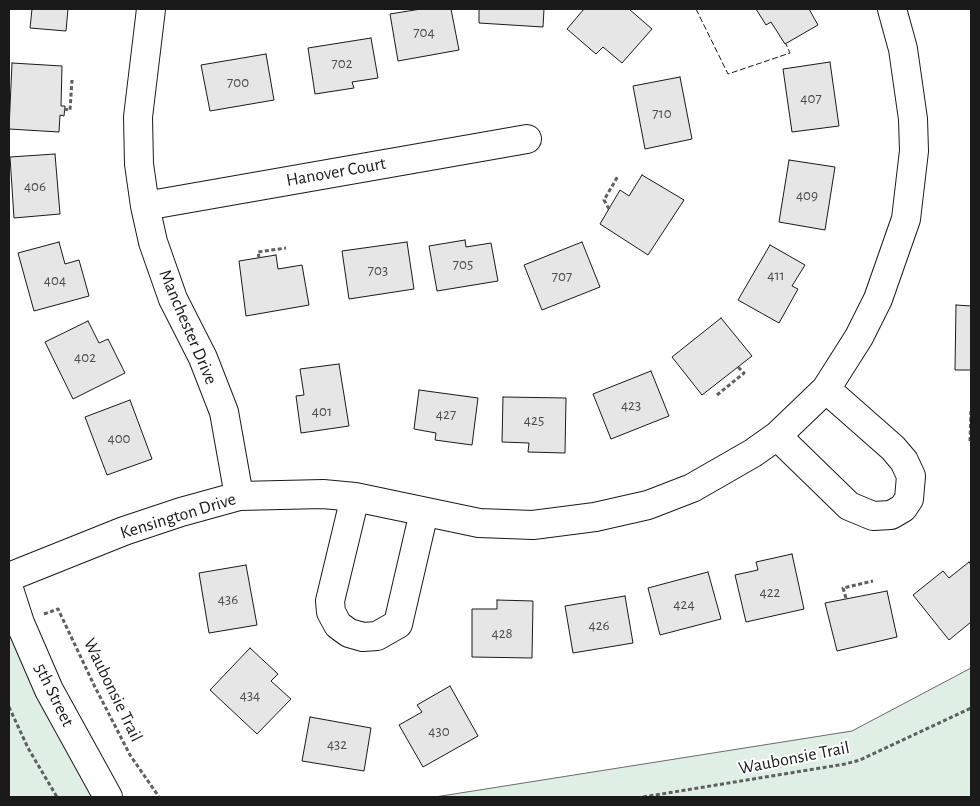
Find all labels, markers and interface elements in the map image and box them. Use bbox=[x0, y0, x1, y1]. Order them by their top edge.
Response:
house number: 704 bbox=[413, 23, 435, 41]
house number: 702 bbox=[332, 54, 352, 72]
house number: 700 bbox=[227, 73, 249, 91]
house number: 407 bbox=[800, 89, 822, 107]
house number: 710 bbox=[652, 104, 672, 122]
street label: Hanover Court bbox=[284, 153, 388, 191]
house number: 406 bbox=[24, 177, 46, 195]
house number: 409 bbox=[796, 186, 818, 204]
house number: 705 bbox=[453, 255, 473, 273]
house number: 703 bbox=[368, 261, 388, 279]
street label: Manchester Drive bbox=[154, 266, 222, 388]
house number: 411 bbox=[767, 266, 785, 284]
house number: 707 bbox=[552, 267, 572, 285]
house number: 404 bbox=[44, 271, 66, 289]
house number: 402 bbox=[74, 348, 96, 366]
house number: 423 bbox=[621, 396, 641, 414]
house number: 401 bbox=[312, 402, 332, 420]
house number: 427 bbox=[436, 405, 456, 423]
house number: 425 bbox=[524, 411, 544, 429]
house number: 400 bbox=[107, 429, 131, 447]
street label: Kensington Drive bbox=[117, 488, 239, 544]
house number: 422 bbox=[760, 583, 780, 601]
house number: 436 bbox=[218, 590, 238, 608]
house number: 424 bbox=[673, 595, 695, 613]
house number: 426 bbox=[588, 616, 610, 634]
house number: 428 bbox=[491, 624, 513, 642]
street label: Waubonsie Trail bbox=[79, 635, 147, 745]
street label: 5th Street bbox=[29, 660, 79, 730]
house number: 434 bbox=[240, 686, 260, 704]
house number: 430 bbox=[428, 722, 450, 740]
house number: 432 bbox=[327, 735, 347, 753]
street label: Waubonsie Trail bbox=[737, 737, 851, 779]

